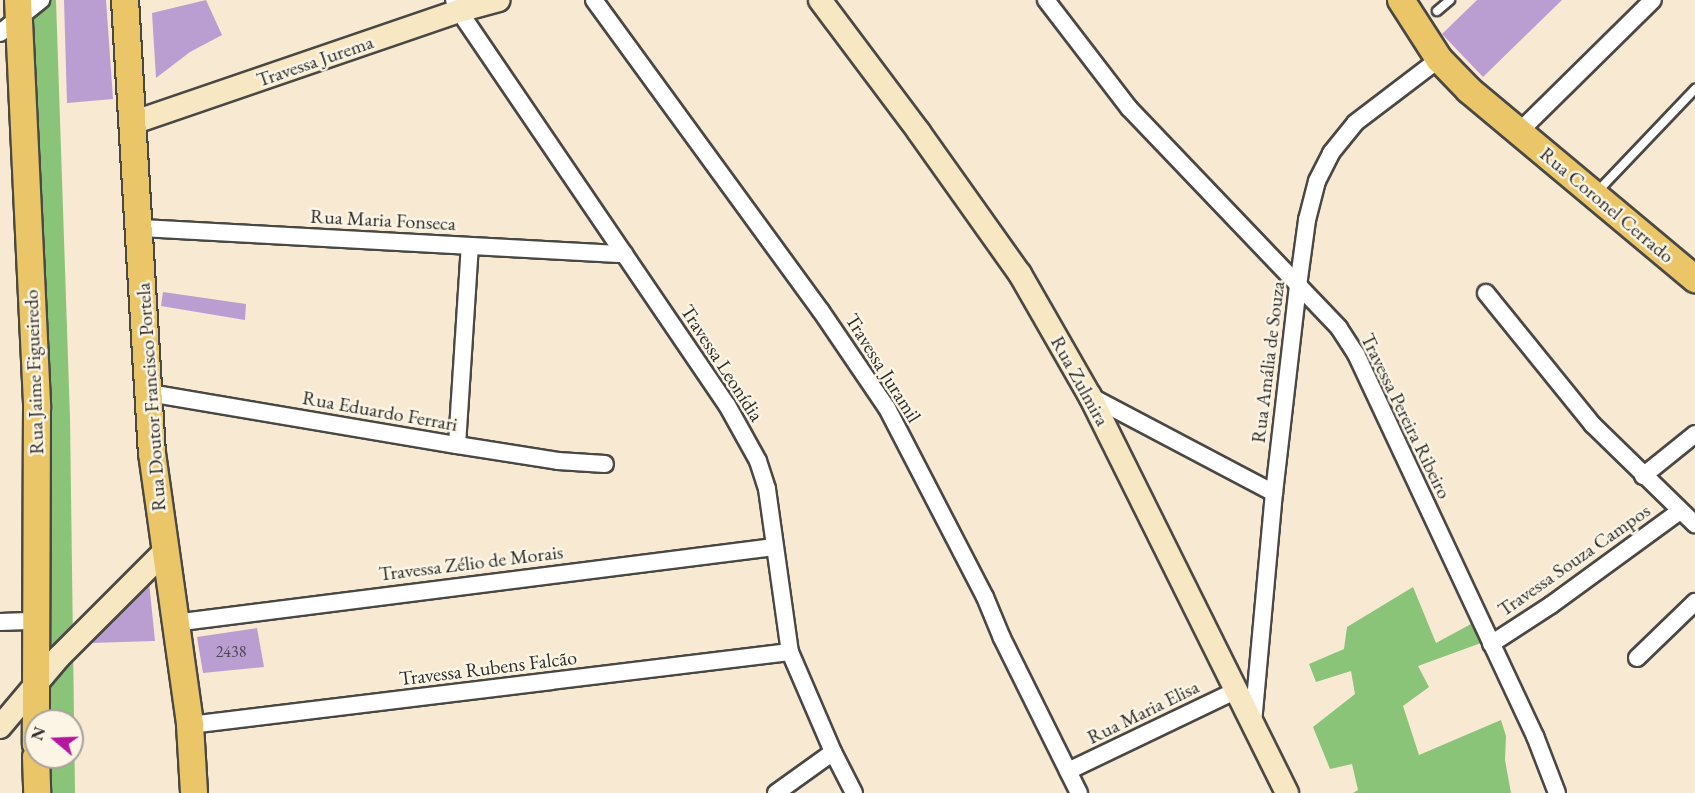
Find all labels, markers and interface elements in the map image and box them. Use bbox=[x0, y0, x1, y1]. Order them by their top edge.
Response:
street label: Travessa Jurema bbox=[253, 30, 377, 92]
street label: Rua Coronel Cerrado bbox=[1535, 142, 1679, 268]
street label: Rua Maria Fonseca bbox=[310, 204, 456, 236]
street label: Rua Amália de Souza bbox=[1246, 280, 1290, 444]
street label: Rua Doutor Francisco Portela bbox=[131, 282, 171, 512]
street label: Rua Jaime Figueiredo bbox=[19, 289, 49, 455]
street label: Travessa Leonídia bbox=[675, 300, 769, 426]
street label: Travessa Juramil bbox=[840, 309, 926, 427]
street label: Travessa Pereira Ribeiro bbox=[1355, 329, 1457, 503]
street label: Rua Zulmira bbox=[1045, 332, 1115, 430]
street label: Rua Eduardo Ferrari bbox=[300, 386, 460, 436]
street label: Travessa Souza Campos bbox=[1493, 498, 1655, 622]
street label: Travessa Zélio de Morais bbox=[377, 540, 565, 586]
house number: 2438 bbox=[216, 642, 246, 662]
street label: Travessa Rubens Falcão bbox=[398, 645, 578, 691]
street label: Rua Maria Elisa bbox=[1083, 675, 1203, 749]
north arrow bbox=[24, 709, 84, 769]
text: N bbox=[26, 724, 50, 743]

